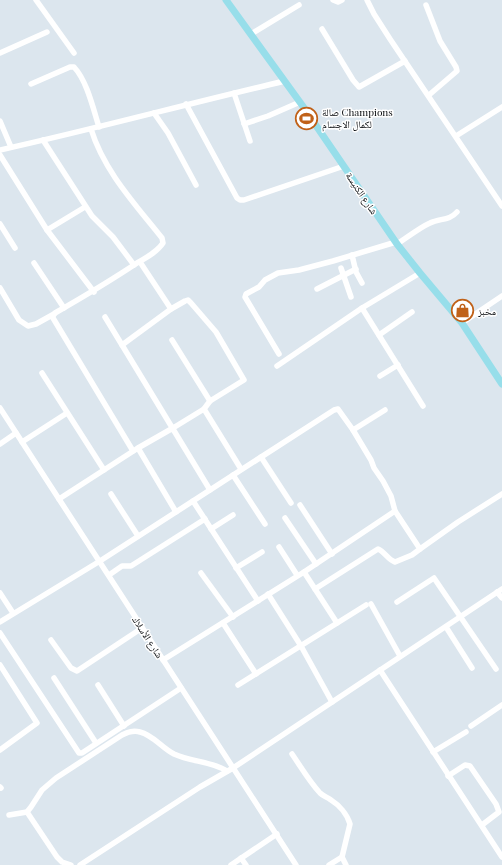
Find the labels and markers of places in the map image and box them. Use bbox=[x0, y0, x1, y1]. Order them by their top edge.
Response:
sports icon: صالة Champions لكمال الاجسام bbox=[293, 105, 319, 131]
place label: صالة Champions لكمال الاجسام bbox=[322, 105, 393, 132]
shop icon: مخبز bbox=[450, 298, 476, 324]
place label: مخبز bbox=[477, 304, 497, 318]

